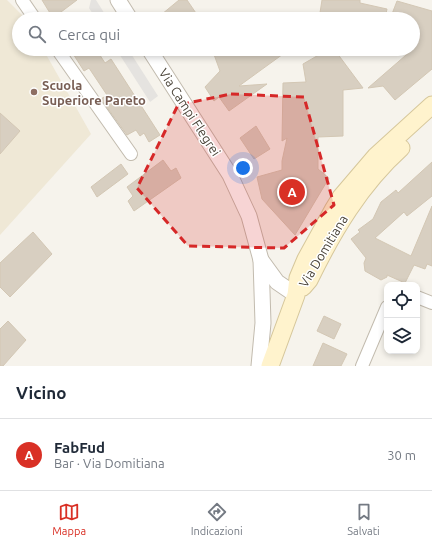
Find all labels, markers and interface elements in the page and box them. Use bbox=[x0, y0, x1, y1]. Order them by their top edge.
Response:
search box bbox=[12, 12, 420, 56]
icon: search bbox=[26, 23, 48, 45]
text: Cerca qui bbox=[58, 26, 120, 43]
street label: Via Campi Flegrei bbox=[157, 66, 223, 158]
place label: Scuola Superiore Pareto bbox=[42, 78, 146, 107]
marker: Scuola Superiore Pareto bbox=[29, 87, 39, 97]
your location bbox=[233, 158, 253, 178]
pin: A bbox=[279, 177, 305, 207]
street label: Via Domitiana bbox=[296, 212, 350, 290]
map controls bbox=[384, 282, 420, 354]
button: locate bbox=[384, 282, 420, 318]
button: layers bbox=[384, 318, 420, 354]
text: Vicino bbox=[16, 383, 66, 402]
text: FabFud bbox=[54, 439, 105, 456]
text: A bbox=[24, 448, 34, 462]
text: 30 m bbox=[387, 448, 416, 462]
text: Bar · Via Domitiana bbox=[54, 456, 165, 470]
tab: Mappa bbox=[52, 501, 86, 537]
tab: Indicazioni bbox=[191, 501, 243, 537]
tab: Salvati bbox=[347, 501, 380, 537]

